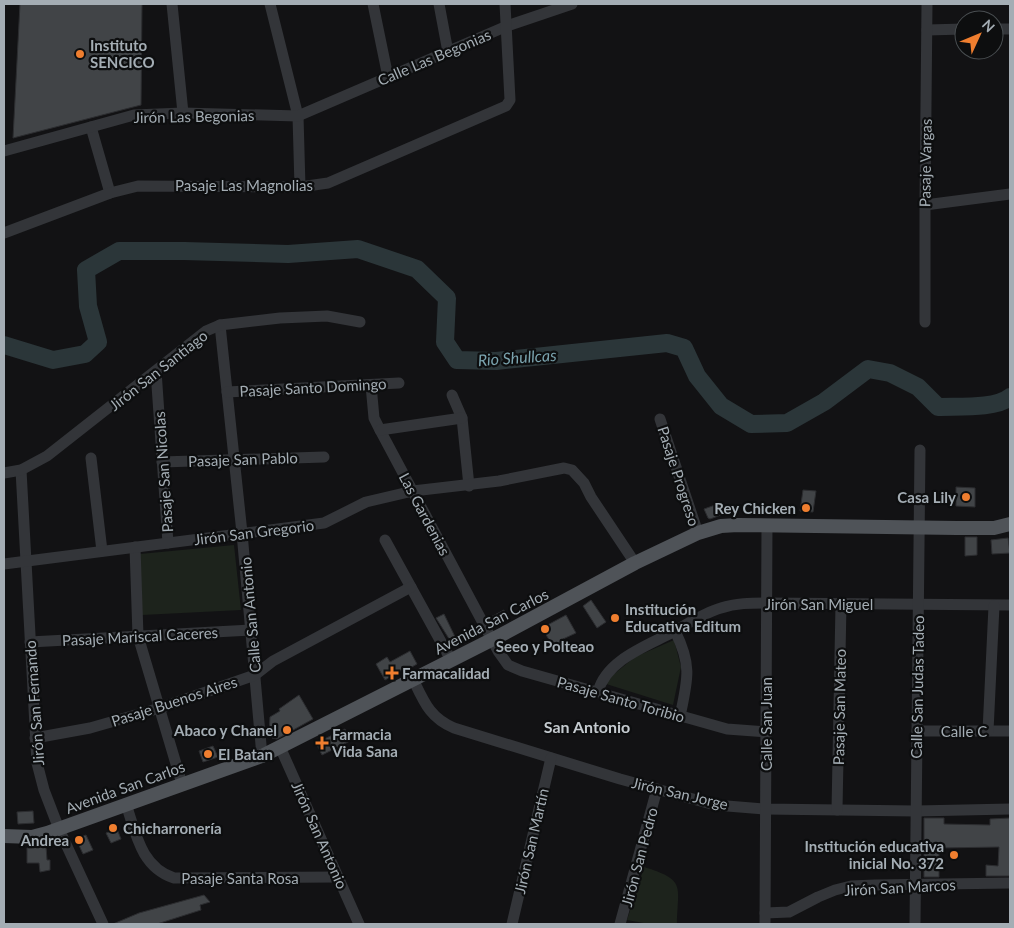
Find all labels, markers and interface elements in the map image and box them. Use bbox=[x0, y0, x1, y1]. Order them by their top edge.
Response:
north arrow bbox=[954, 10, 1004, 60]
text: N bbox=[979, 16, 999, 35]
street label: Calle Las Begonias bbox=[375, 25, 493, 89]
place label: Instituto SENCICO bbox=[90, 36, 155, 71]
marker: Instituto SENCICO bbox=[74, 48, 86, 60]
street label: Jirón Las Begonias bbox=[133, 106, 255, 126]
street label: Pasaje Vargas bbox=[915, 119, 935, 207]
street label: Pasaje Las Magnolias bbox=[175, 176, 313, 194]
street label: Jirón San Santiago bbox=[105, 326, 211, 414]
water label: Rio Shullcas bbox=[477, 345, 558, 369]
street label: Pasaje Santo Domingo bbox=[239, 374, 387, 400]
street label: Pasaje San Nicolas bbox=[150, 411, 176, 533]
street label: Pasaje Progreso bbox=[654, 424, 704, 528]
street label: Pasaje San Pablo bbox=[188, 448, 298, 470]
street label: Las Gardenias bbox=[396, 469, 454, 559]
place label: Casa Lily bbox=[897, 488, 956, 506]
marker: Casa Lily bbox=[960, 491, 972, 503]
place label: Rey Chicken bbox=[714, 499, 796, 517]
marker: Rey Chicken bbox=[800, 502, 812, 514]
street label: Jirón San Gregorio bbox=[193, 516, 315, 548]
street label: Calle San Antonio bbox=[236, 556, 264, 674]
street label: Avenida San Carlos bbox=[431, 584, 551, 658]
street label: Jirón San Miguel bbox=[765, 595, 873, 613]
place label: Institución Educativa Editum bbox=[625, 600, 741, 635]
marker: Institución Educativa Editum bbox=[609, 612, 621, 624]
street label: Calle San Judas Tadeo bbox=[907, 615, 927, 759]
street label: Pasaje Mariscal Caceres bbox=[62, 623, 218, 649]
marker: Seeo y Polteao bbox=[539, 623, 551, 635]
place label: Seeo y Polteao bbox=[496, 637, 595, 655]
street label: Jirón San Fernando bbox=[21, 640, 47, 766]
street label: Pasaje San Mateo bbox=[829, 649, 849, 765]
place label: Farmacalidad bbox=[402, 664, 490, 682]
marker: Farmacalidad bbox=[386, 667, 398, 679]
street label: Pasaje Buenos Aires bbox=[109, 672, 239, 730]
street label: Pasaje Santo Toribio bbox=[555, 672, 687, 726]
street label: Calle San Juan bbox=[757, 677, 775, 771]
district label: San Antonio bbox=[544, 717, 630, 736]
place label: Abaco y Chanel bbox=[173, 721, 277, 739]
street label: Calle C bbox=[941, 722, 987, 740]
marker: Abaco y Chanel bbox=[281, 724, 293, 736]
place label: Farmacia Vida Sana bbox=[331, 725, 398, 760]
marker: Farmacia Vida Sana bbox=[316, 737, 328, 749]
place label: El Batan bbox=[218, 745, 273, 763]
marker: El Batan bbox=[202, 748, 214, 760]
street label: Avenida San Carlos bbox=[63, 757, 187, 817]
street label: Jirón San Jorge bbox=[630, 773, 730, 813]
street label: Jirón San Antonio bbox=[288, 779, 352, 891]
street label: Jirón San Martín bbox=[510, 787, 552, 895]
street label: Jirón San Pedro bbox=[617, 805, 661, 909]
place label: Chicharronería bbox=[123, 819, 222, 837]
marker: Chicharronería bbox=[107, 822, 119, 834]
place label: Andrea bbox=[20, 831, 69, 849]
marker: Andrea bbox=[73, 834, 85, 846]
place label: Institución educativa inicial No. 372 bbox=[804, 837, 944, 872]
marker: Institución educativa inicial No. 372 bbox=[948, 849, 960, 861]
street label: Pasaje Santa Rosa bbox=[181, 869, 299, 887]
street label: Jirón San Marcos bbox=[844, 875, 956, 899]

